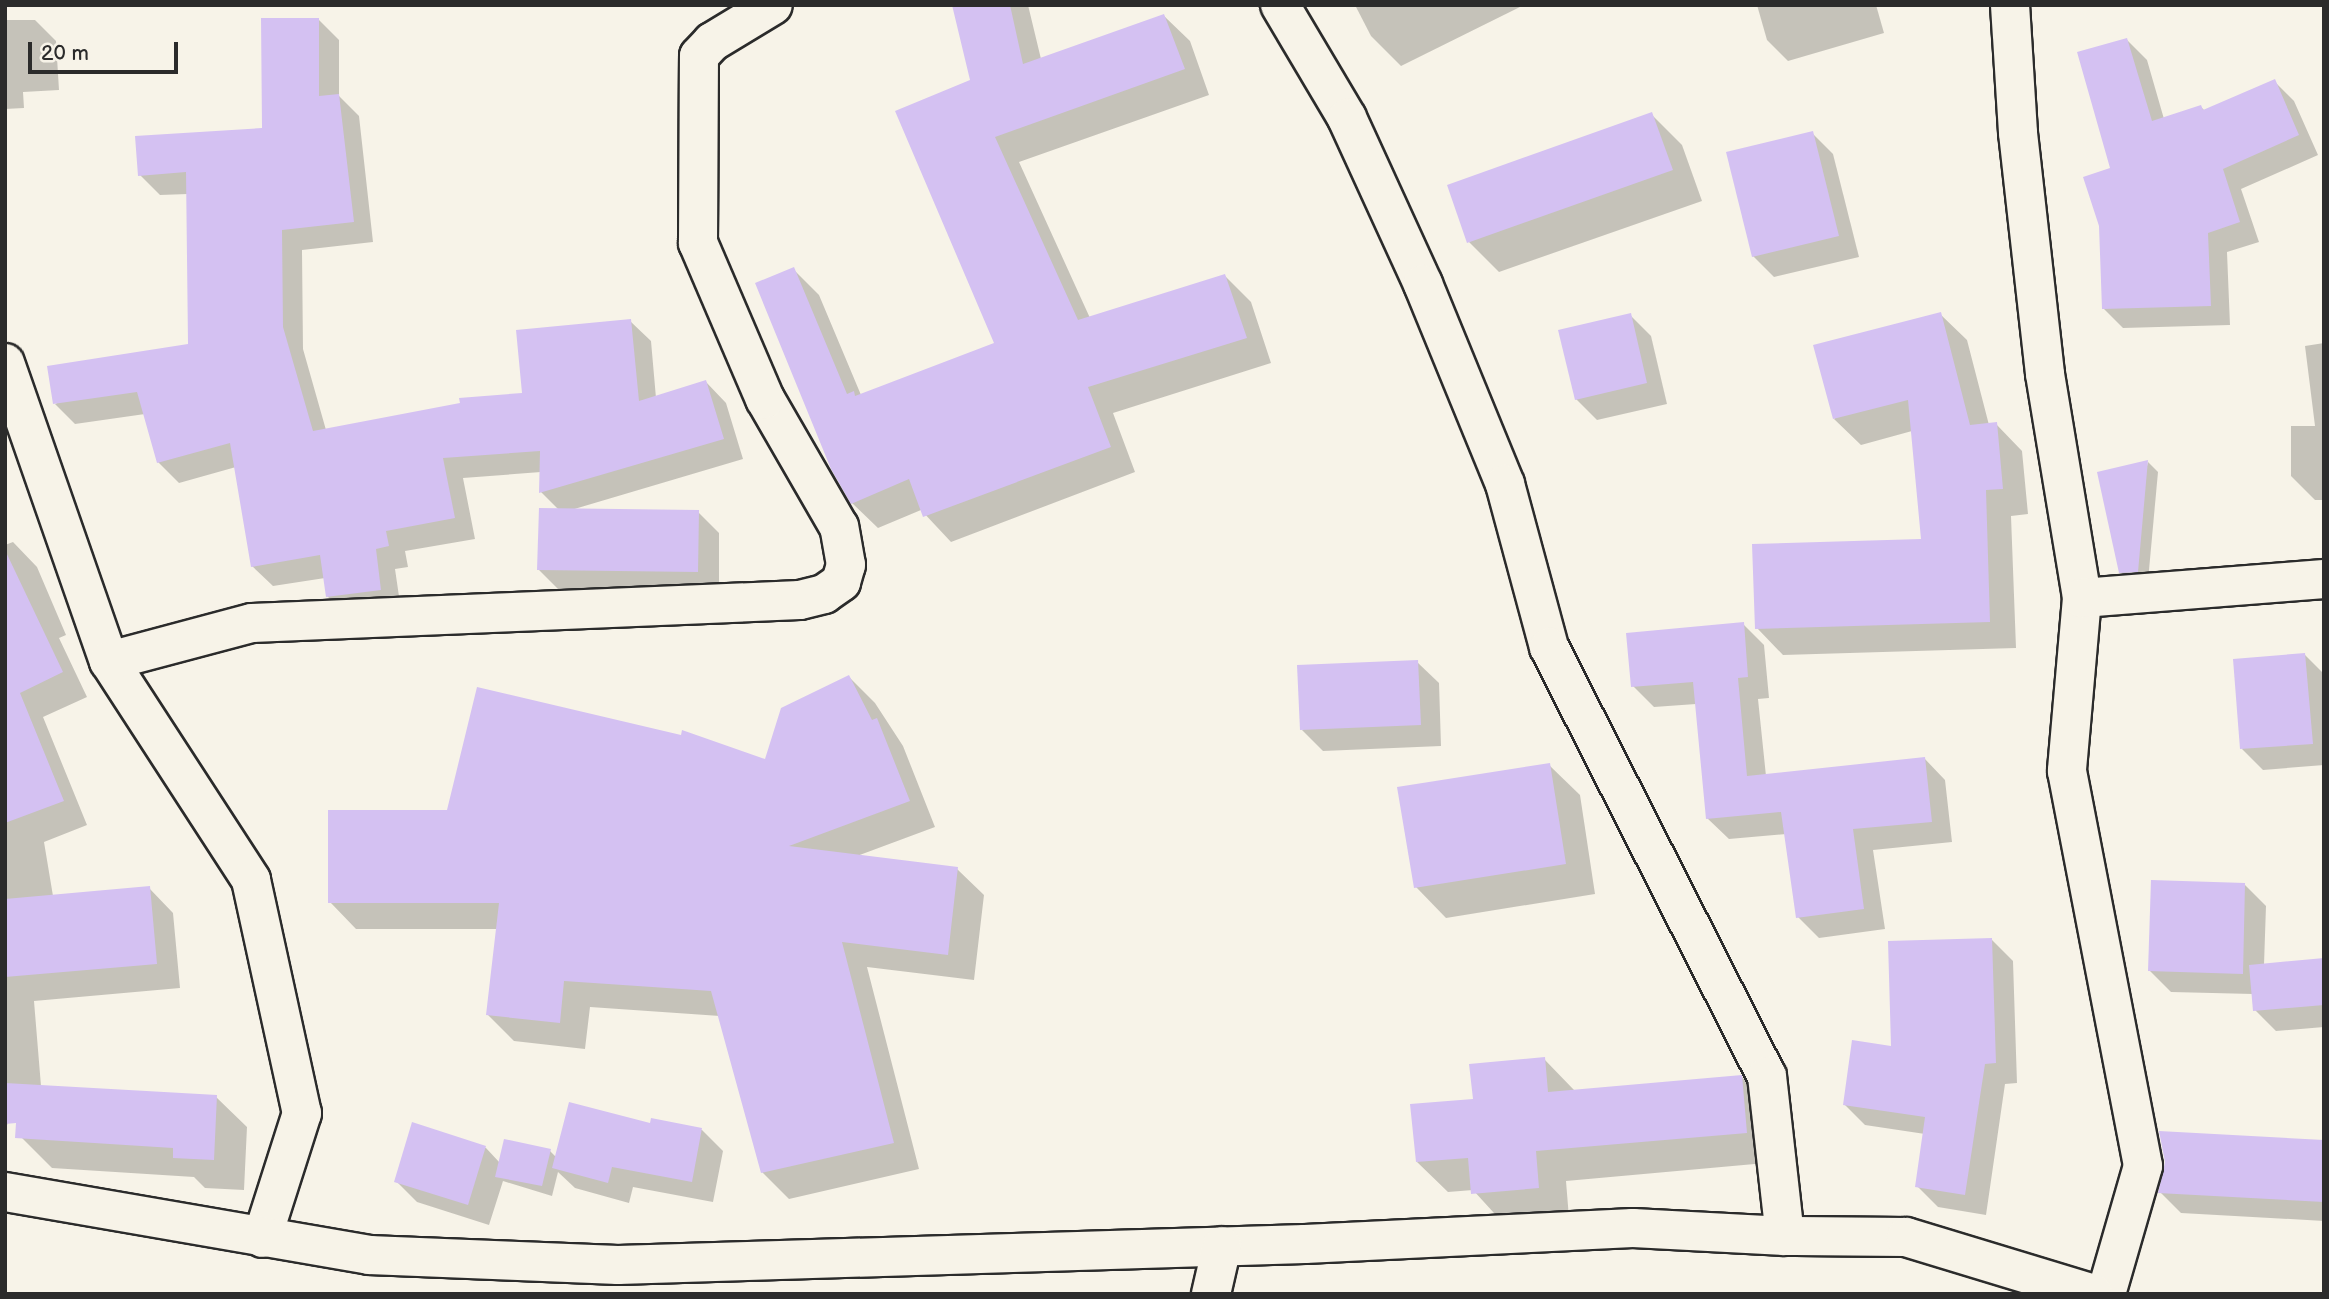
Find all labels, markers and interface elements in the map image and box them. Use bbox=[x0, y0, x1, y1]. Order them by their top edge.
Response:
scale bar bbox=[32, 28, 182, 72]
text: 20 m bbox=[41, 41, 89, 66]

